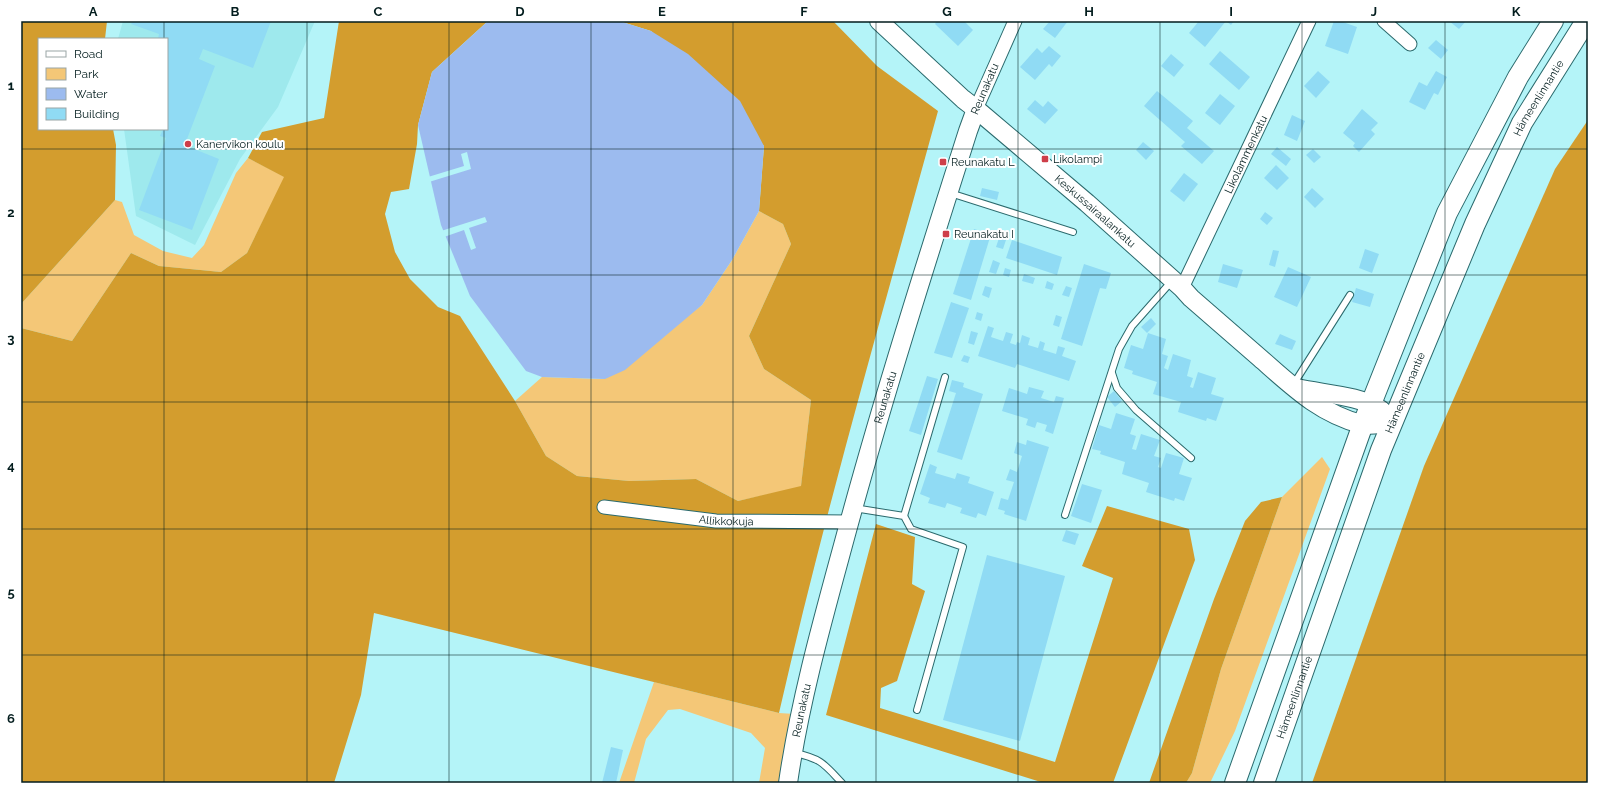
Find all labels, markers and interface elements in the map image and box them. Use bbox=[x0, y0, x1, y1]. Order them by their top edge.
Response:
text: A bbox=[89, 4, 98, 19]
text: B bbox=[231, 4, 240, 19]
text: C bbox=[374, 4, 383, 19]
text: D bbox=[515, 4, 525, 19]
text: E bbox=[658, 4, 666, 19]
text: F bbox=[800, 4, 808, 19]
text: G bbox=[942, 4, 952, 19]
text: H bbox=[1084, 4, 1094, 19]
text: I bbox=[1229, 4, 1233, 19]
text: J bbox=[1371, 4, 1377, 19]
text: K bbox=[1512, 4, 1521, 19]
legend bbox=[38, 38, 168, 130]
text: Road bbox=[74, 47, 103, 61]
street label: Hämeenlinnantie bbox=[1510, 57, 1567, 138]
street label: Reunakatu bbox=[968, 61, 1002, 117]
text: Park bbox=[74, 67, 99, 81]
text: 1 bbox=[8, 78, 15, 93]
text: Water bbox=[74, 87, 108, 101]
text: Building bbox=[74, 107, 120, 121]
street label: Likolammenkatu bbox=[1221, 113, 1270, 196]
place label: Kanervikon koulu bbox=[196, 138, 284, 151]
marker: Kanervikon koulu bbox=[183, 139, 193, 149]
place label: Likolampi bbox=[1053, 153, 1102, 166]
marker: Likolampi bbox=[1040, 154, 1050, 164]
place label: Reunakatu L bbox=[951, 156, 1015, 169]
marker: Reunakatu L bbox=[938, 157, 948, 167]
street label: Keskussairaalankatu bbox=[1052, 172, 1138, 250]
text: 2 bbox=[7, 205, 15, 220]
place label: Reunakatu I bbox=[954, 228, 1014, 241]
marker: Reunakatu I bbox=[941, 229, 951, 239]
text: 3 bbox=[7, 331, 15, 346]
street label: Hämeenlinnantie bbox=[1382, 350, 1428, 435]
street label: Reunakatu bbox=[871, 369, 899, 425]
text: 4 bbox=[7, 458, 15, 473]
street label: Allikkokuja bbox=[698, 512, 754, 528]
text: 5 bbox=[7, 585, 15, 600]
street label: Hämeenlinnantie bbox=[1274, 654, 1315, 740]
street label: Reunakatu bbox=[789, 682, 813, 738]
text: 6 bbox=[7, 711, 15, 726]

